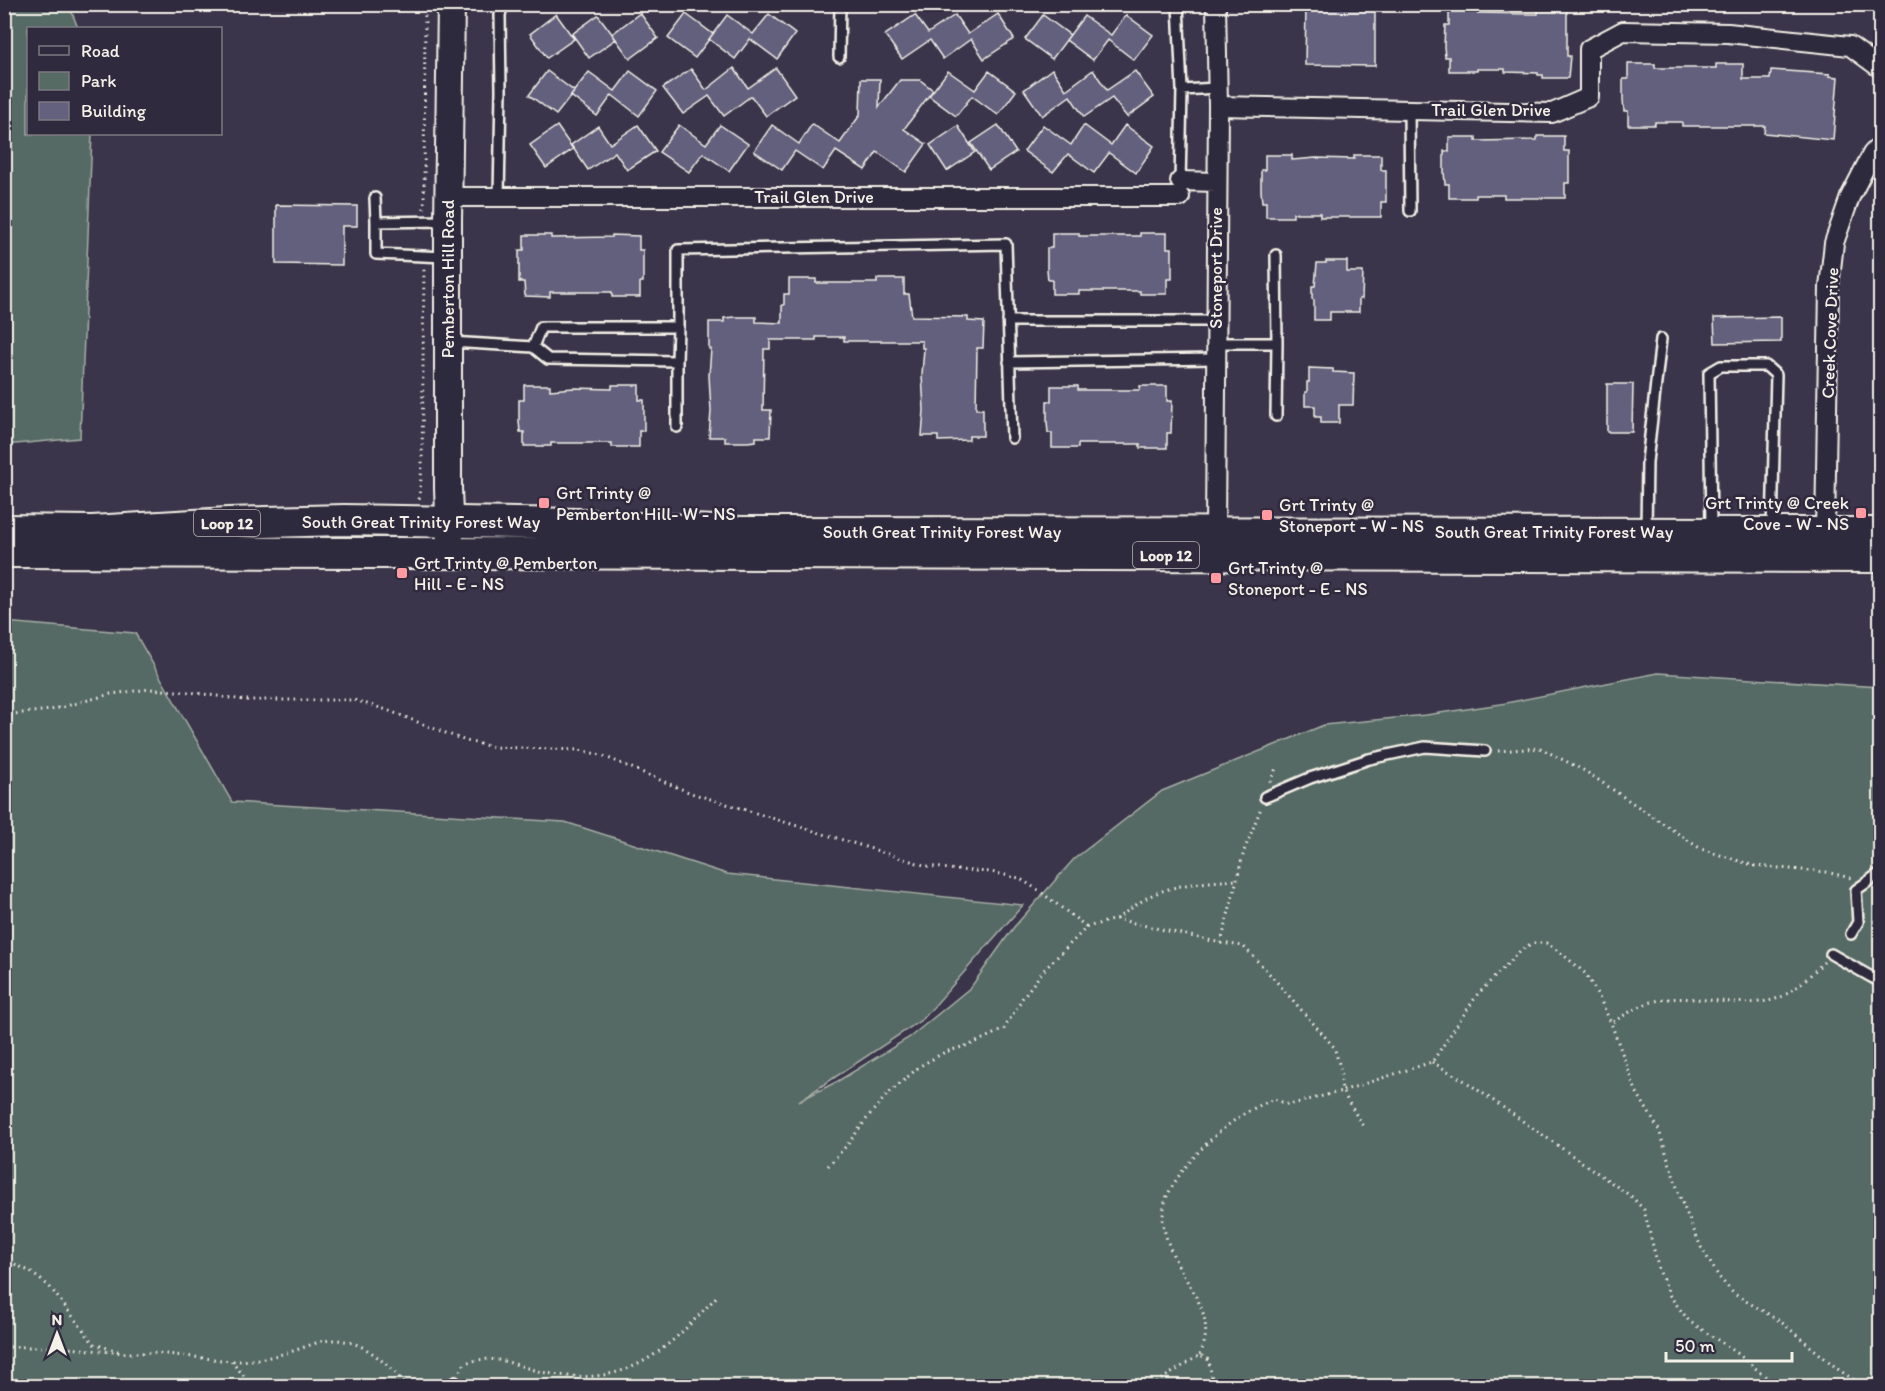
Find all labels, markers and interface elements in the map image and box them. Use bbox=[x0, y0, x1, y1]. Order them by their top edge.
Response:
legend bbox=[27, 27, 222, 135]
text: Road bbox=[81, 40, 120, 62]
text: Park bbox=[81, 70, 116, 92]
street label: Trail Glen Drive bbox=[1431, 99, 1551, 121]
text: Building bbox=[81, 100, 147, 122]
street label: Trail Glen Drive bbox=[754, 186, 874, 208]
street label: Pemberton Hill Road bbox=[437, 199, 459, 358]
street label: Stoneport Drive bbox=[1205, 207, 1227, 329]
street label: Creek Cove Drive bbox=[1817, 267, 1843, 399]
place label: Grt Trinty @ Pemberton Hill- W - NS bbox=[556, 482, 736, 525]
place label: Grt Trinty @ Creek Cove - W - NS bbox=[1705, 492, 1849, 535]
place label: Grt Trinty @ Stoneport - W - NS bbox=[1279, 494, 1424, 537]
marker: Grt Trinty @ Pemberton Hill- W - NS bbox=[537, 496, 551, 510]
marker: Grt Trinty @ Creek Cove - W - NS bbox=[1854, 506, 1868, 520]
marker: Grt Trinty @ Stoneport - W - NS bbox=[1260, 508, 1274, 522]
road number: Loop 12 bbox=[194, 510, 260, 536]
street label: South Great Trinity Forest Way bbox=[302, 511, 541, 533]
street label: South Great Trinity Forest Way bbox=[823, 521, 1062, 543]
street label: South Great Trinity Forest Way bbox=[1435, 521, 1674, 543]
road number: Loop 12 bbox=[1133, 542, 1199, 568]
place label: Grt Trinty @ Pemberton Hill - E - NS bbox=[414, 552, 598, 595]
place label: Grt Trinty @ Stoneport - E - NS bbox=[1228, 557, 1368, 600]
marker: Grt Trinty @ Pemberton Hill - E - NS bbox=[395, 566, 409, 580]
marker: Grt Trinty @ Stoneport - E - NS bbox=[1209, 571, 1223, 585]
north arrow bbox=[27, 1304, 87, 1364]
text: N bbox=[52, 1310, 62, 1329]
scale bar bbox=[1666, 1325, 1792, 1363]
text: 50 m bbox=[1675, 1335, 1715, 1357]

